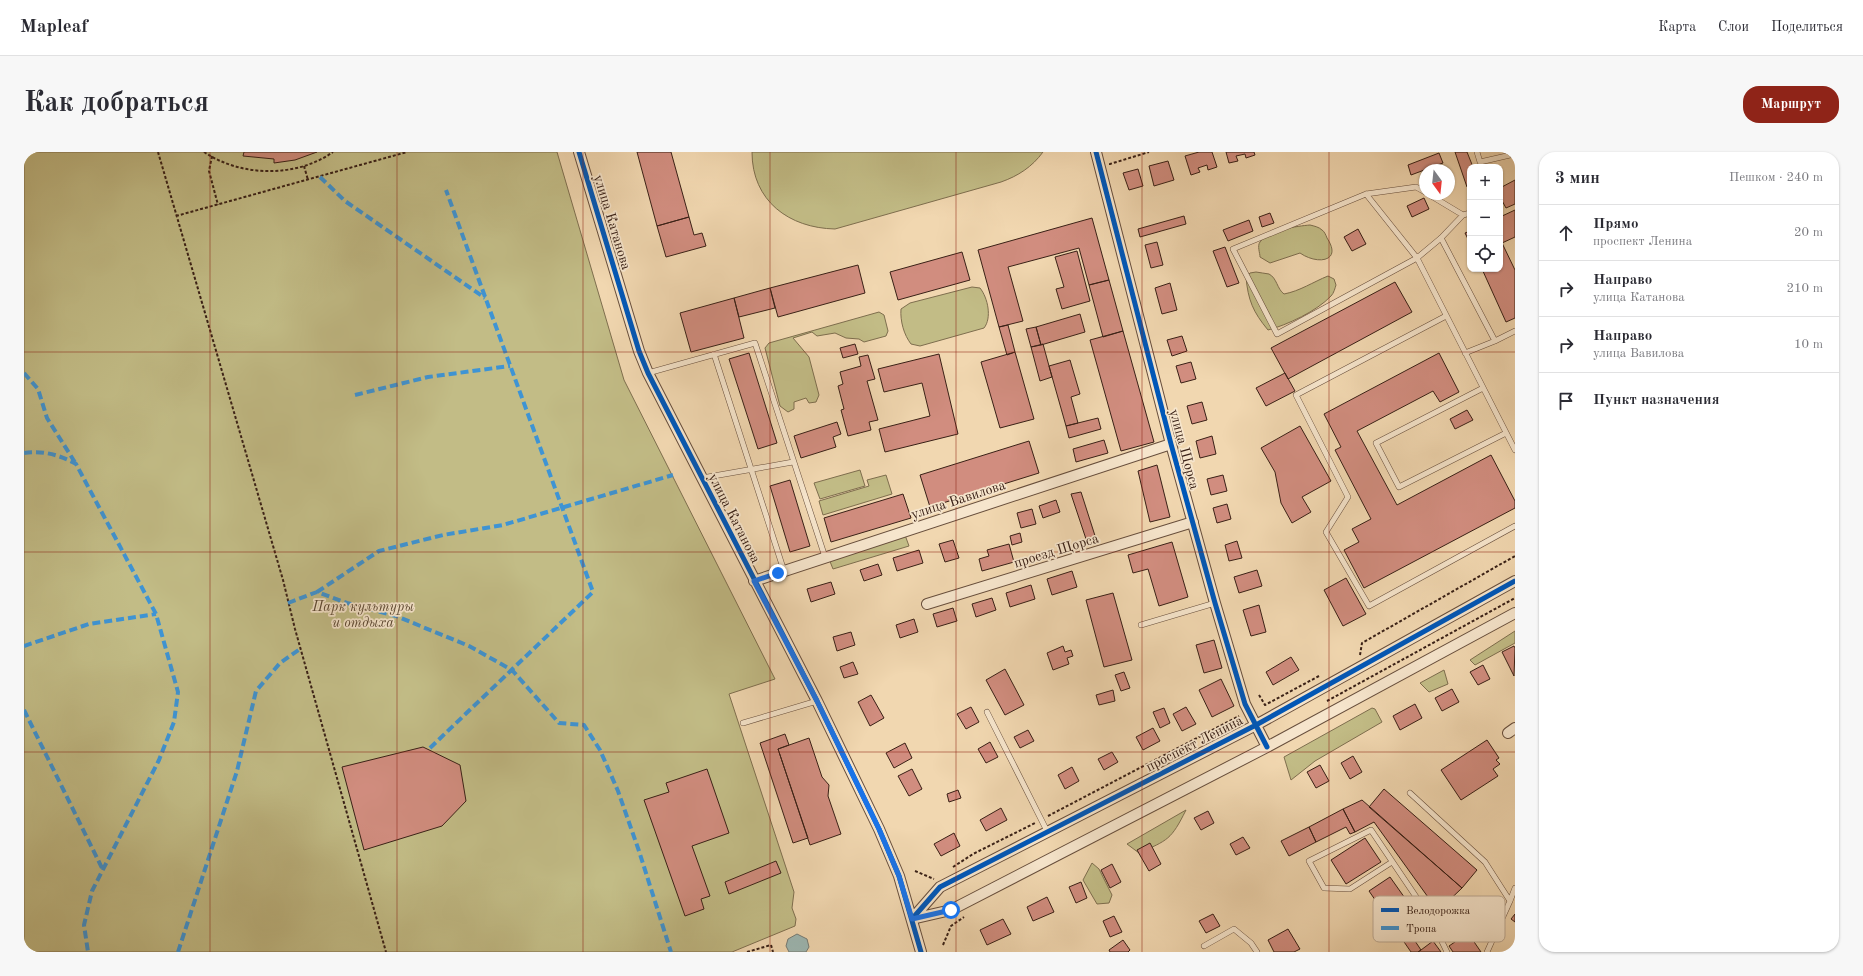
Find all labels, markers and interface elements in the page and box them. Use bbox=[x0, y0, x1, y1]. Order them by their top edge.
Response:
text: Mapleaf bbox=[20, 18, 88, 37]
text: Карта bbox=[1658, 20, 1696, 34]
text: Слои bbox=[1718, 20, 1749, 34]
text: Поделиться bbox=[1771, 20, 1843, 34]
button: Маршрут bbox=[1743, 86, 1839, 123]
text: Как добраться bbox=[24, 90, 209, 118]
north arrow bbox=[1419, 164, 1455, 200]
map controls bbox=[1467, 164, 1503, 272]
button: + bbox=[1467, 164, 1503, 200]
text: 3 мин bbox=[1555, 170, 1600, 187]
text: Пешком · 240 m bbox=[1729, 171, 1823, 184]
street label: улица Катанова bbox=[591, 173, 633, 272]
button: − bbox=[1467, 200, 1503, 236]
text: Прямо bbox=[1593, 217, 1639, 232]
icon: ahead bbox=[1555, 222, 1577, 244]
text: 20 m bbox=[1794, 226, 1823, 239]
text: проспект Ленина bbox=[1593, 235, 1692, 248]
button: locate bbox=[1467, 236, 1503, 272]
text: Направо bbox=[1593, 273, 1652, 288]
icon: right bbox=[1555, 278, 1577, 300]
text: 210 m bbox=[1786, 282, 1823, 295]
text: улица Катанова bbox=[1593, 291, 1685, 304]
text: Направо bbox=[1593, 329, 1652, 344]
icon: right bbox=[1555, 334, 1577, 356]
text: 10 m bbox=[1794, 338, 1823, 351]
text: улица Вавилова bbox=[1593, 347, 1684, 360]
icon: arrive bbox=[1555, 390, 1577, 412]
text: Пункт назначения bbox=[1593, 393, 1720, 408]
street label: улица Щорса bbox=[1167, 408, 1201, 491]
street label: улица Катанова bbox=[705, 471, 763, 566]
street label: улица Вавилова bbox=[909, 478, 1007, 522]
street label: проезд Щорса bbox=[1012, 531, 1100, 571]
route end bbox=[769, 564, 787, 582]
park label: Парк культуры и отдыха bbox=[311, 600, 414, 630]
street label: проспект Ленина bbox=[1144, 713, 1245, 774]
legend bbox=[1373, 896, 1505, 942]
route start bbox=[942, 901, 960, 919]
text: Велодорожка bbox=[1406, 906, 1471, 917]
text: Тропа bbox=[1406, 924, 1437, 935]

